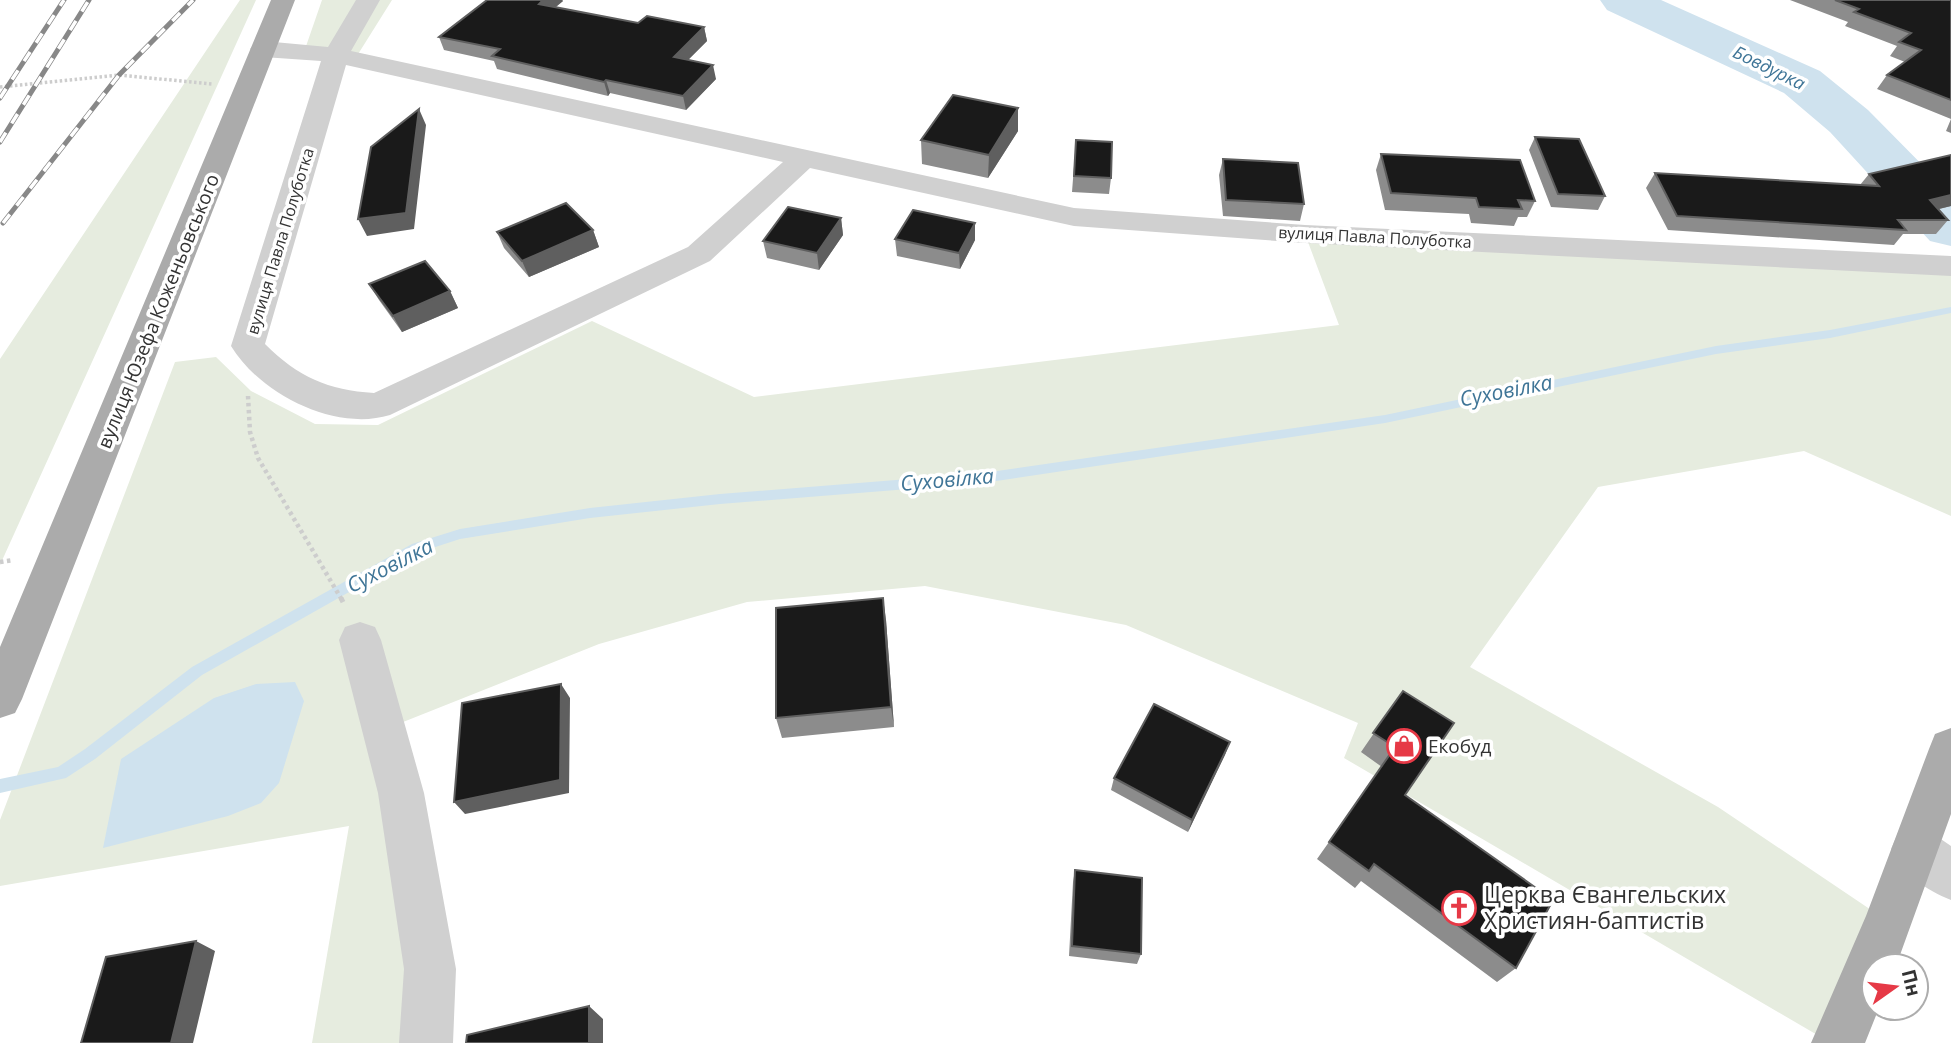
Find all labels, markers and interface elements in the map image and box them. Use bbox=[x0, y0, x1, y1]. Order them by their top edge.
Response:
water label: Бовдурка bbox=[1729, 39, 1810, 95]
street label: вулиця Павла Полуботка bbox=[241, 145, 319, 337]
street label: вулиця Юзефа Коженьовського bbox=[91, 170, 225, 452]
street label: вулиця Павла Полуботка bbox=[1278, 221, 1472, 253]
water label: Суховілка bbox=[1457, 367, 1555, 413]
water label: Суховілка bbox=[899, 461, 995, 497]
water label: Суховілка bbox=[341, 531, 438, 599]
shop icon: Екобуд bbox=[1385, 727, 1423, 765]
place label: Екобуд bbox=[1428, 733, 1492, 759]
place label: Церква Євангельских Християн-баптистів bbox=[1484, 878, 1726, 936]
church icon: Церква Євангельских Християн-баптистів bbox=[1440, 889, 1478, 927]
north arrow bbox=[1860, 952, 1930, 1022]
text: Пн bbox=[1896, 967, 1927, 999]

